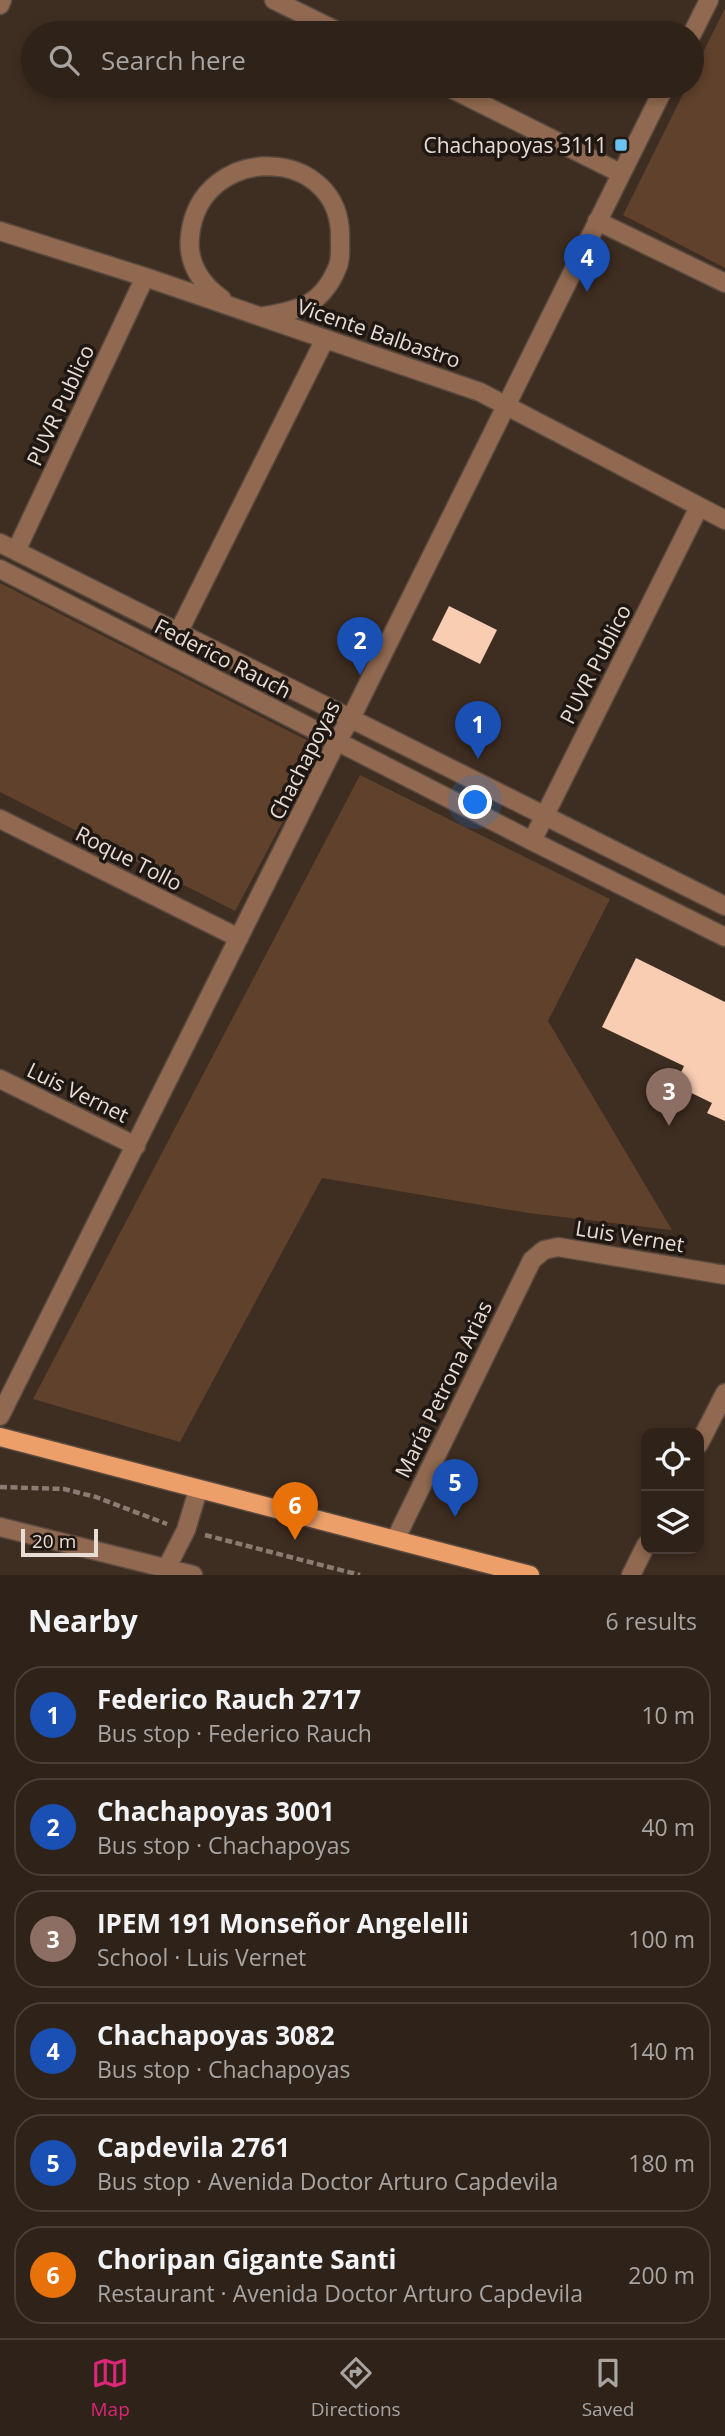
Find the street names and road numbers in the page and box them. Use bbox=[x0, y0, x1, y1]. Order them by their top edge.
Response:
street label: Vicente Balbastro bbox=[294, 292, 464, 374]
street label: PUVR Publico bbox=[20, 340, 100, 470]
street label: PUVR Publico bbox=[553, 599, 637, 729]
street label: Federico Rauch bbox=[150, 612, 296, 704]
street label: Chachapoyas bbox=[262, 696, 346, 824]
street label: Roque Tollo bbox=[71, 819, 187, 897]
street label: Luis Vernet bbox=[23, 1055, 133, 1129]
street label: Luis Vernet bbox=[574, 1214, 686, 1258]
street label: María Petrona Arias bbox=[388, 1296, 498, 1482]

